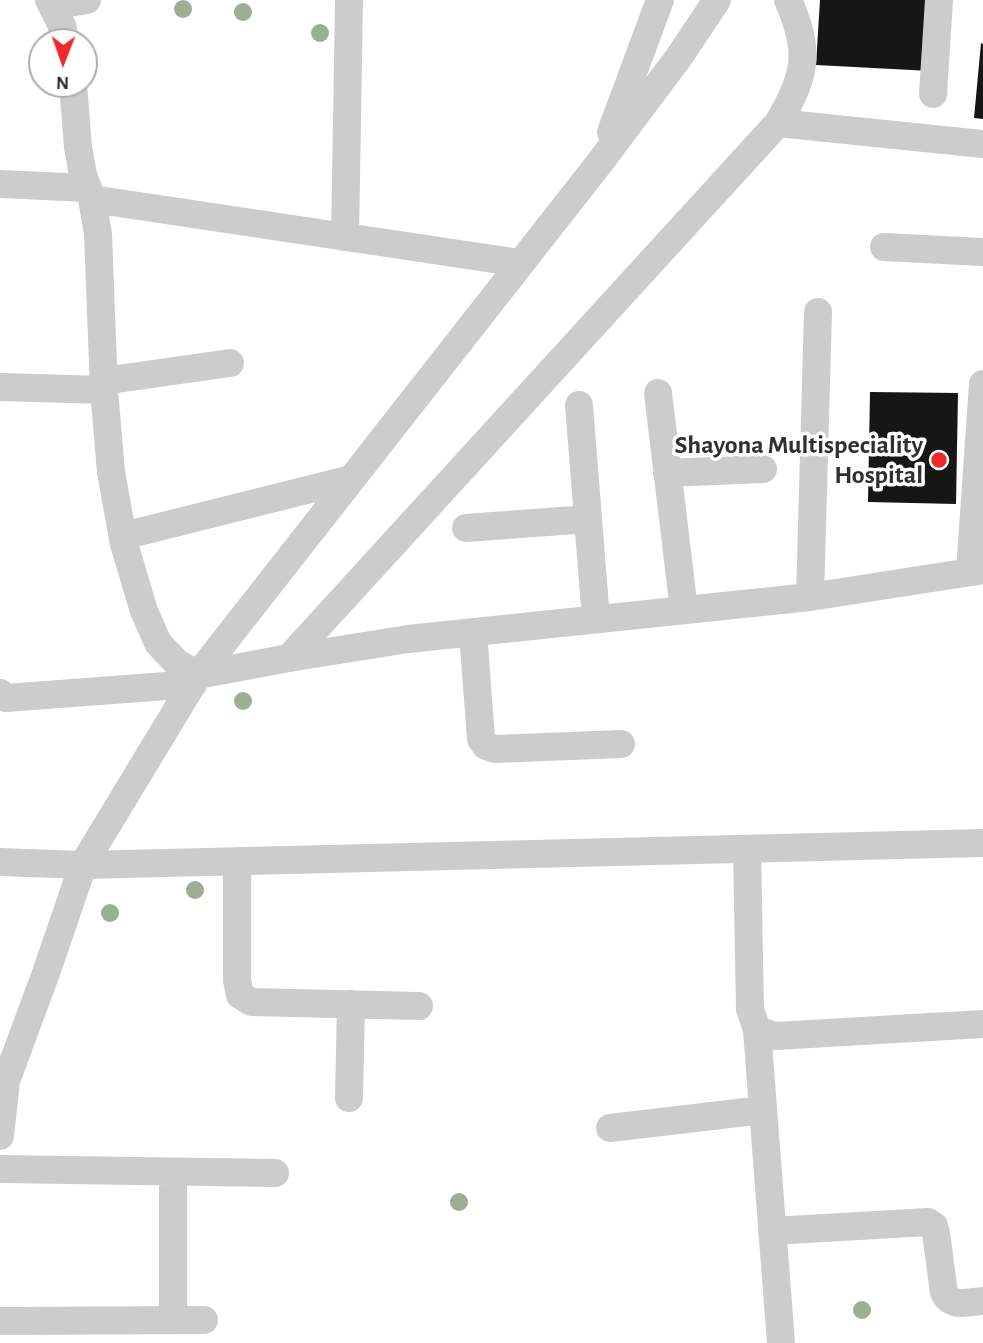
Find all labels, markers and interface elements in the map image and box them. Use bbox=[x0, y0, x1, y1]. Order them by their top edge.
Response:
north arrow bbox=[28, 28, 98, 98]
text: N bbox=[56, 73, 69, 92]
place label: Shayona Multispeciality Hospital bbox=[674, 429, 923, 490]
marker: Shayona Multispeciality Hospital bbox=[929, 450, 949, 470]

